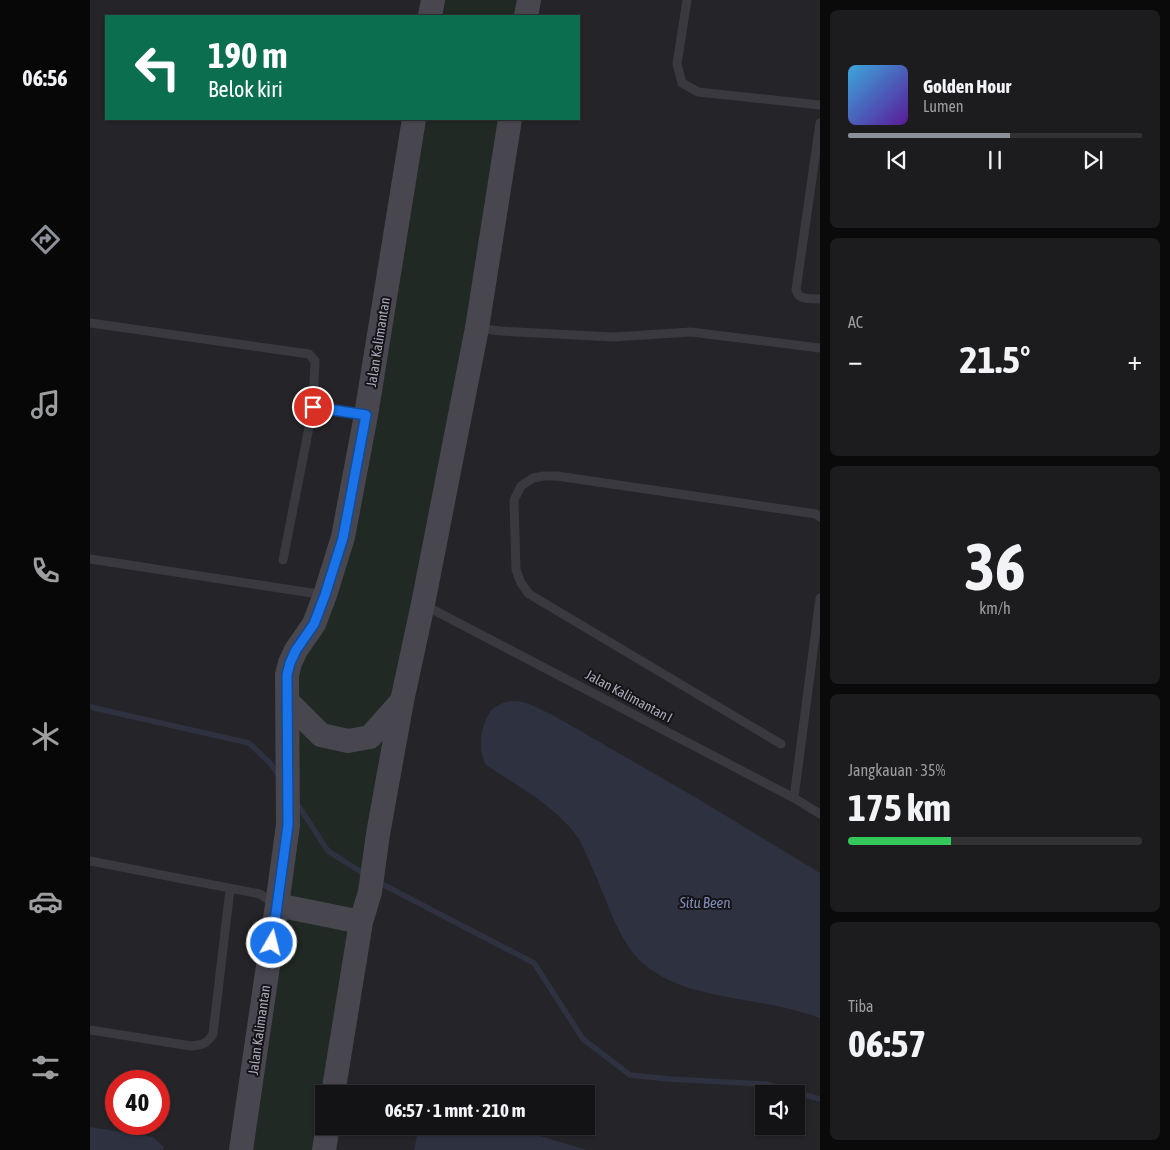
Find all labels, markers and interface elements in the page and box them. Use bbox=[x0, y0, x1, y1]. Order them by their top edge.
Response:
icon: left bbox=[125, 35, 190, 100]
text: 190 m bbox=[208, 35, 287, 75]
text: 06:56 bbox=[22, 65, 68, 91]
text: Golden Hour bbox=[923, 75, 1011, 97]
text: Belok kiri bbox=[208, 76, 283, 102]
text: Lumen bbox=[923, 97, 963, 115]
icon: previous bbox=[883, 146, 911, 174]
icon: pause bbox=[981, 146, 1009, 174]
icon: next bbox=[1079, 146, 1107, 174]
icon: directions bbox=[28, 222, 63, 257]
street label: Jalan Kalimantan bbox=[363, 296, 393, 388]
text: AC bbox=[848, 313, 863, 331]
text: 21.5° bbox=[960, 338, 1030, 381]
text: − bbox=[848, 344, 863, 376]
text: + bbox=[1127, 344, 1142, 376]
pin bbox=[292, 386, 334, 428]
icon: music bbox=[28, 387, 63, 422]
icon: arrive bbox=[299, 393, 327, 421]
text: 36 bbox=[964, 529, 1026, 604]
icon: phone bbox=[28, 553, 63, 588]
text: km/h bbox=[979, 599, 1011, 617]
street label: Jalan Kalimantan I bbox=[583, 666, 675, 726]
icon: climate bbox=[28, 719, 63, 754]
text: Jangkauan · 35% bbox=[848, 761, 945, 779]
text: 175 km bbox=[848, 786, 951, 829]
icon: car bbox=[28, 884, 63, 919]
water label: Situ Been bbox=[678, 894, 731, 911]
position arrow bbox=[245, 916, 297, 968]
street label: Jalan Kalimantan bbox=[245, 984, 273, 1076]
text: Tiba bbox=[848, 997, 873, 1015]
text: 06:57 bbox=[848, 1022, 926, 1065]
icon: filters bbox=[28, 1050, 63, 1085]
speed limit sign: 40 bbox=[105, 1070, 170, 1135]
map controls bbox=[755, 1085, 805, 1135]
button: sound bbox=[755, 1085, 805, 1135]
text: 06:57 · 1 mnt · 210 m bbox=[385, 1099, 525, 1121]

